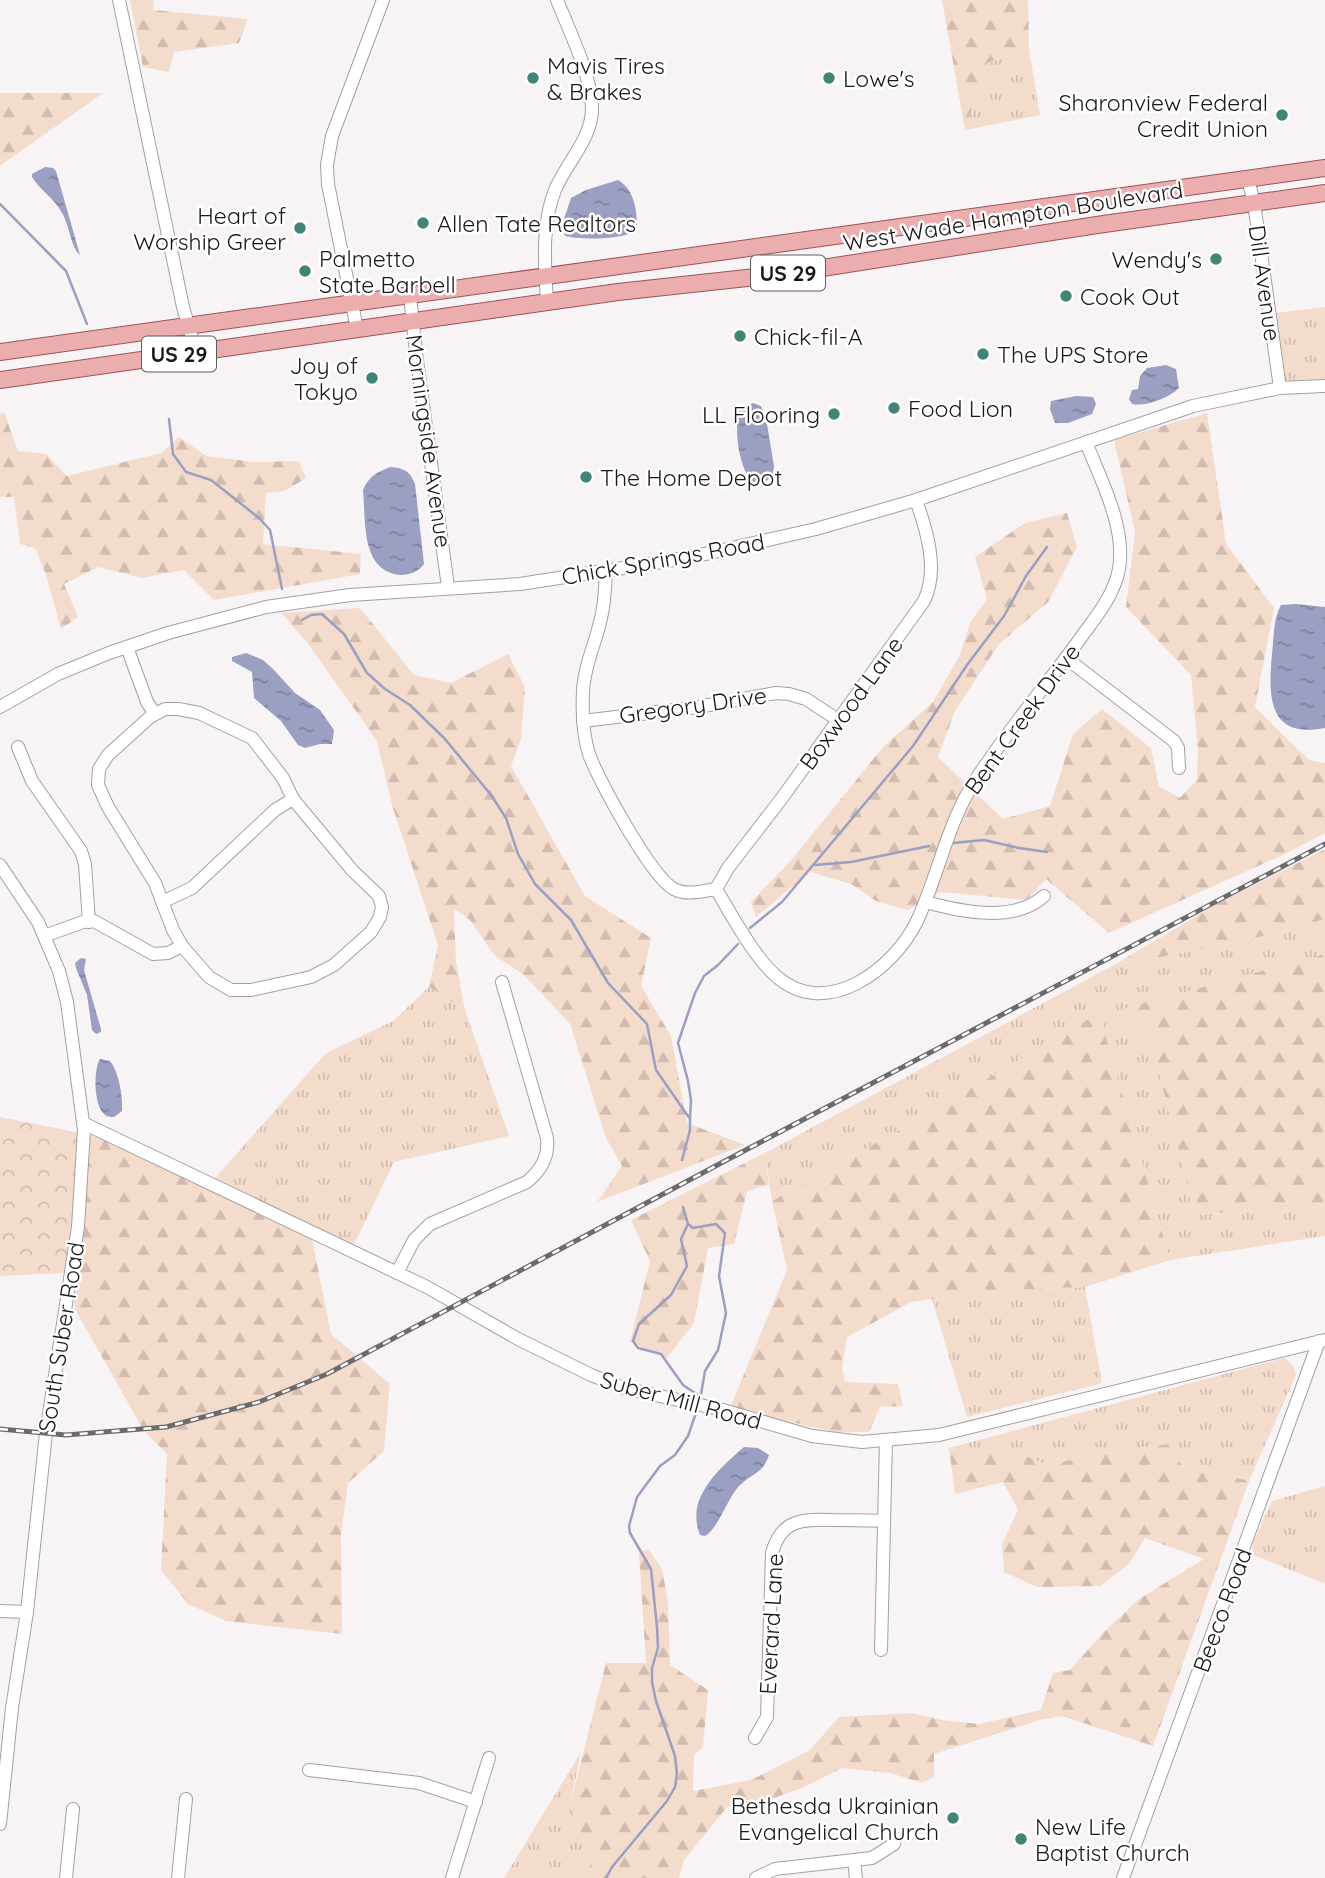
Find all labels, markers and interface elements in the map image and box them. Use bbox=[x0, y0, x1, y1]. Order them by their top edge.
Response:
place label: Mavis Tires & Brakes bbox=[547, 51, 665, 106]
place label: Lowe's bbox=[843, 64, 915, 93]
marker: Mavis Tires & Brakes bbox=[525, 70, 541, 86]
marker: Lowe's bbox=[821, 70, 837, 86]
place label: Sharonview Federal Credit Union bbox=[1059, 88, 1268, 143]
marker: Sharonview Federal Credit Union bbox=[1274, 107, 1290, 123]
street label: West Wade Hampton Boulevard bbox=[841, 175, 1185, 257]
place label: Heart of Worship Greer bbox=[133, 201, 286, 256]
place label: Allen Tate Realtors bbox=[437, 209, 636, 238]
marker: Allen Tate Realtors bbox=[415, 215, 431, 231]
marker: Heart of Worship Greer bbox=[292, 220, 308, 236]
street label: Dill Avenue bbox=[1243, 223, 1287, 343]
place label: Palmetto State Barbell bbox=[319, 244, 456, 299]
place label: Wendy's bbox=[1112, 245, 1202, 274]
marker: Wendy's bbox=[1208, 251, 1224, 267]
road number: US 29 bbox=[751, 256, 825, 290]
marker: Palmetto State Barbell bbox=[297, 263, 313, 279]
place label: Cook Out bbox=[1080, 282, 1180, 311]
marker: Cook Out bbox=[1058, 288, 1074, 304]
place label: Chick-fil-A bbox=[754, 322, 863, 351]
marker: Chick-fil-A bbox=[732, 328, 748, 344]
street label: Morningside Avenue bbox=[400, 333, 458, 549]
road number: US 29 bbox=[142, 336, 216, 372]
place label: The UPS Store bbox=[997, 340, 1148, 369]
marker: The UPS Store bbox=[975, 346, 991, 362]
place label: Joy of Tokyo bbox=[289, 351, 358, 406]
marker: Joy of Tokyo bbox=[364, 370, 380, 386]
place label: Food Lion bbox=[908, 394, 1013, 423]
place label: LL Flooring bbox=[702, 400, 820, 429]
marker: Food Lion bbox=[886, 400, 902, 416]
marker: LL Flooring bbox=[826, 406, 842, 422]
place label: The Home Depot bbox=[600, 463, 782, 492]
marker: The Home Depot bbox=[578, 469, 594, 485]
street label: Chick Springs Road bbox=[559, 527, 767, 591]
street label: Boxwood Lane bbox=[793, 631, 909, 775]
street label: Bent Creek Drive bbox=[958, 638, 1086, 800]
street label: Gregory Drive bbox=[617, 680, 769, 730]
street label: South Suber Road bbox=[32, 1240, 90, 1434]
street label: Suber Mill Road bbox=[597, 1365, 765, 1435]
street label: Beeco Road bbox=[1186, 1544, 1258, 1676]
street label: Everard Lane bbox=[753, 1553, 789, 1695]
place label: Bethesda Ukrainian Evangelical Church bbox=[731, 1791, 939, 1846]
marker: Bethesda Ukrainian Evangelical Church bbox=[945, 1810, 961, 1826]
place label: New Life Baptist Church bbox=[1035, 1812, 1190, 1867]
marker: New Life Baptist Church bbox=[1013, 1831, 1029, 1847]

